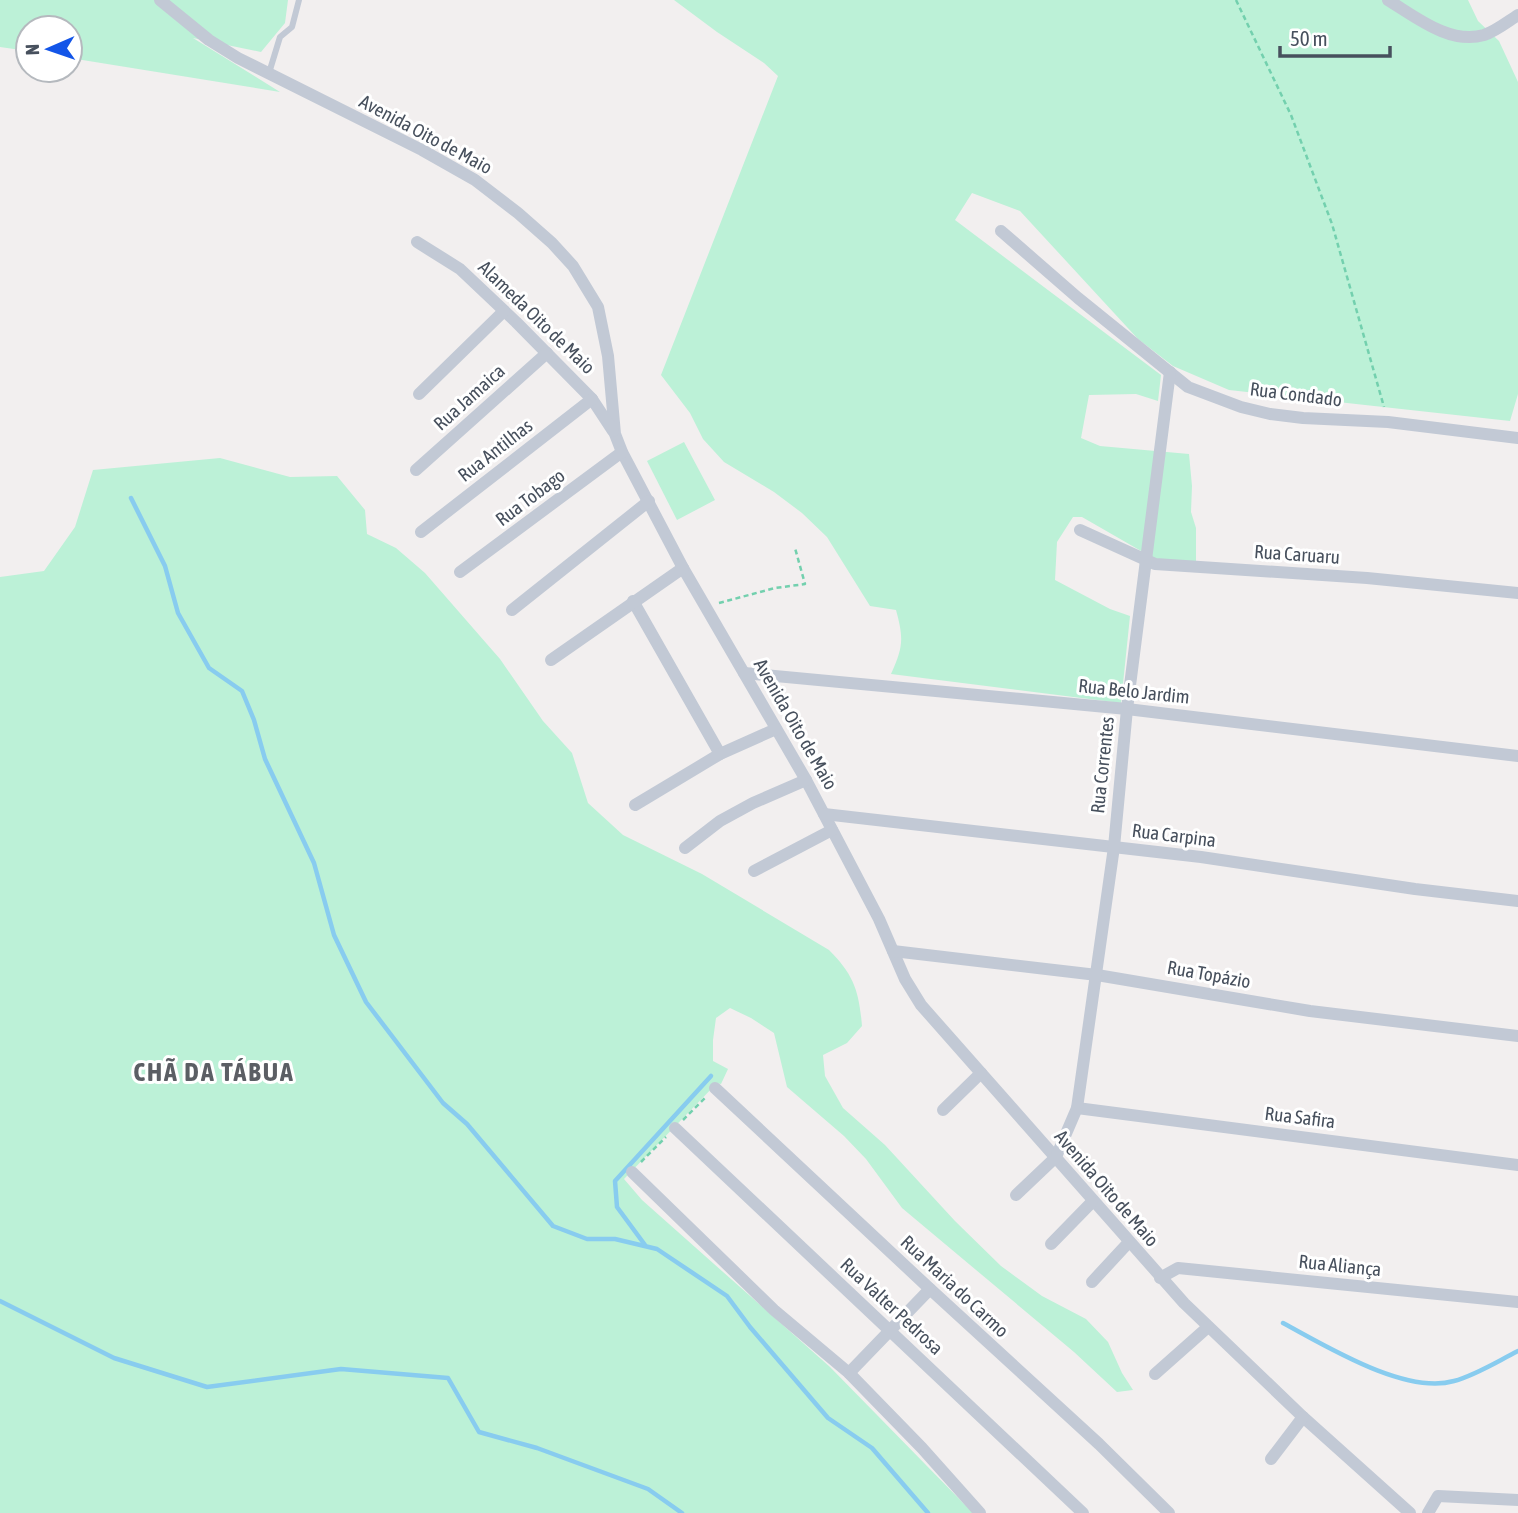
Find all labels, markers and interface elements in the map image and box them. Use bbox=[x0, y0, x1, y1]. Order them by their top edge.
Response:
north arrow bbox=[14, 14, 84, 84]
scale bar bbox=[1280, 14, 1390, 58]
text: 50 m bbox=[1290, 26, 1328, 50]
text: N bbox=[21, 44, 43, 56]
street label: Avenida Oito de Maio bbox=[356, 90, 496, 178]
street label: Alameda Oito de Maio bbox=[474, 256, 600, 378]
street label: Rua Jamaica bbox=[429, 359, 509, 435]
street label: Rua Condado bbox=[1249, 377, 1343, 411]
street label: Rua Antilhas bbox=[453, 414, 537, 486]
street label: Rua Tobago bbox=[491, 464, 569, 530]
street label: Rua Caruaru bbox=[1253, 540, 1341, 568]
street label: Avenida Oito de Maio bbox=[750, 655, 842, 793]
street label: Rua Belo Jardim bbox=[1077, 674, 1191, 708]
street label: Rua Correntes bbox=[1086, 715, 1118, 815]
street label: Rua Carpina bbox=[1131, 819, 1217, 851]
street label: Rua Topázio bbox=[1166, 956, 1252, 992]
district label: CHÃ DA TÁBUA bbox=[133, 1057, 295, 1087]
street label: Rua Safira bbox=[1264, 1102, 1336, 1132]
street label: Avenida Oito de Maio bbox=[1050, 1125, 1164, 1251]
street label: Rua Maria do Carmo bbox=[897, 1230, 1013, 1342]
street label: Rua Aliança bbox=[1298, 1250, 1382, 1280]
street label: Rua Valter Pedrosa bbox=[836, 1253, 948, 1359]

